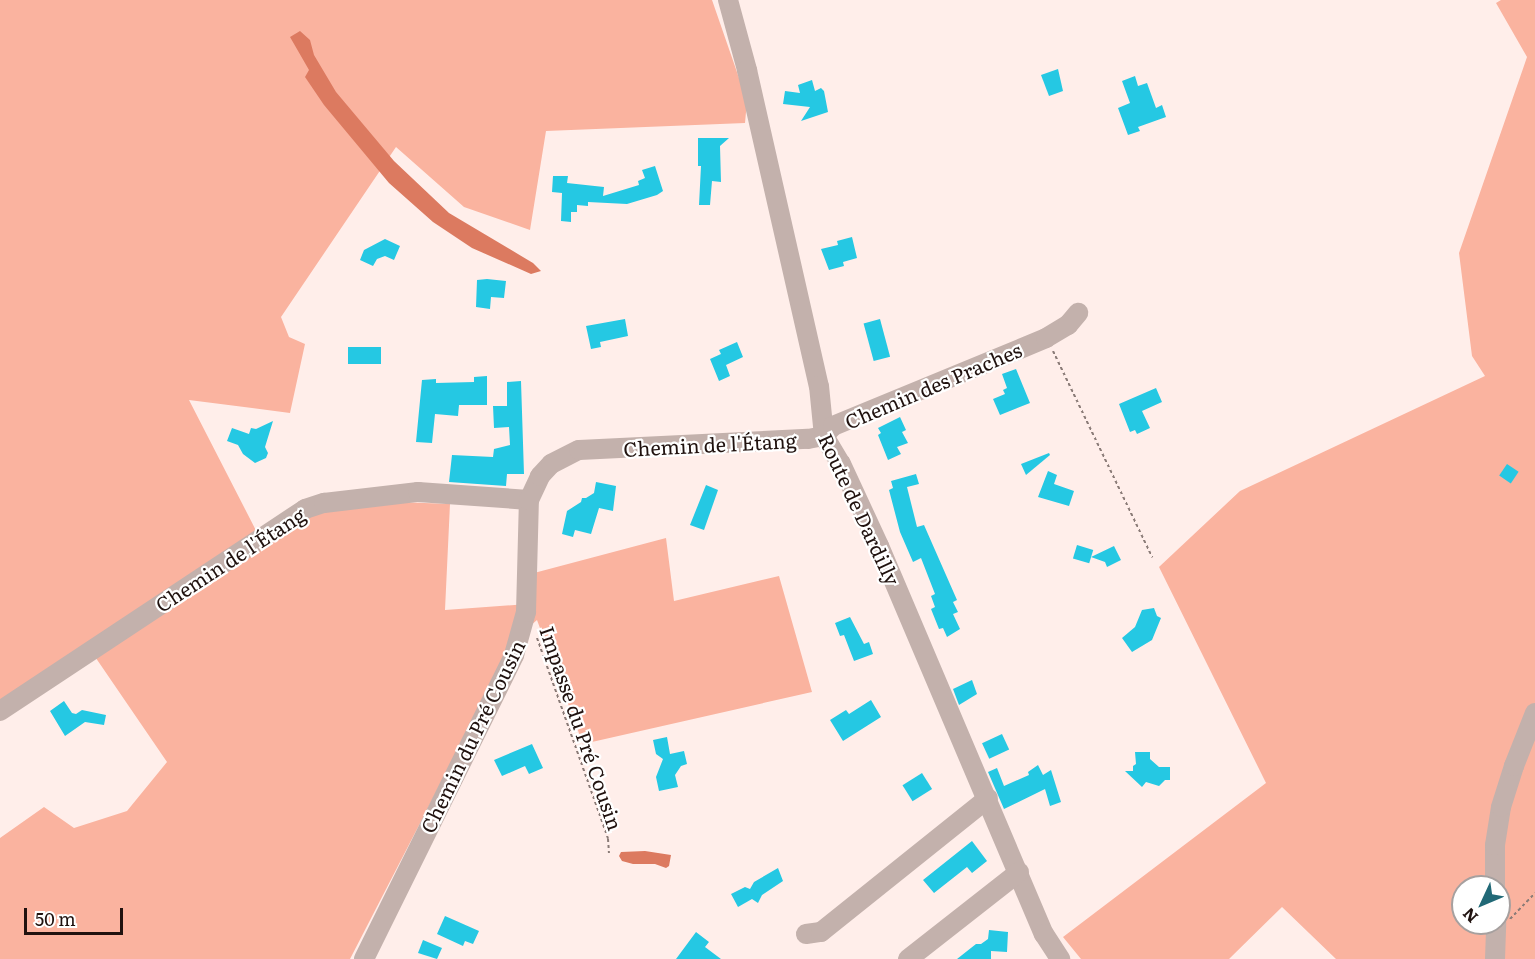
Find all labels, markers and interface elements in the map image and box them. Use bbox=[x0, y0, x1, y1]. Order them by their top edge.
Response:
street label: Chemin des Praches bbox=[841, 337, 1025, 433]
street label: Chemin de l'Étang bbox=[623, 427, 797, 461]
street label: Route de Dardilly bbox=[814, 429, 906, 589]
street label: Chemin de l'Étang bbox=[151, 502, 309, 616]
street label: Impasse du Pré Cousin bbox=[536, 623, 628, 833]
street label: Chemin du Pré Cousin bbox=[415, 636, 529, 836]
north arrow bbox=[1451, 875, 1511, 935]
scale bar bbox=[27, 896, 126, 934]
text: N bbox=[1456, 903, 1483, 929]
text: 50 m bbox=[35, 905, 76, 932]

